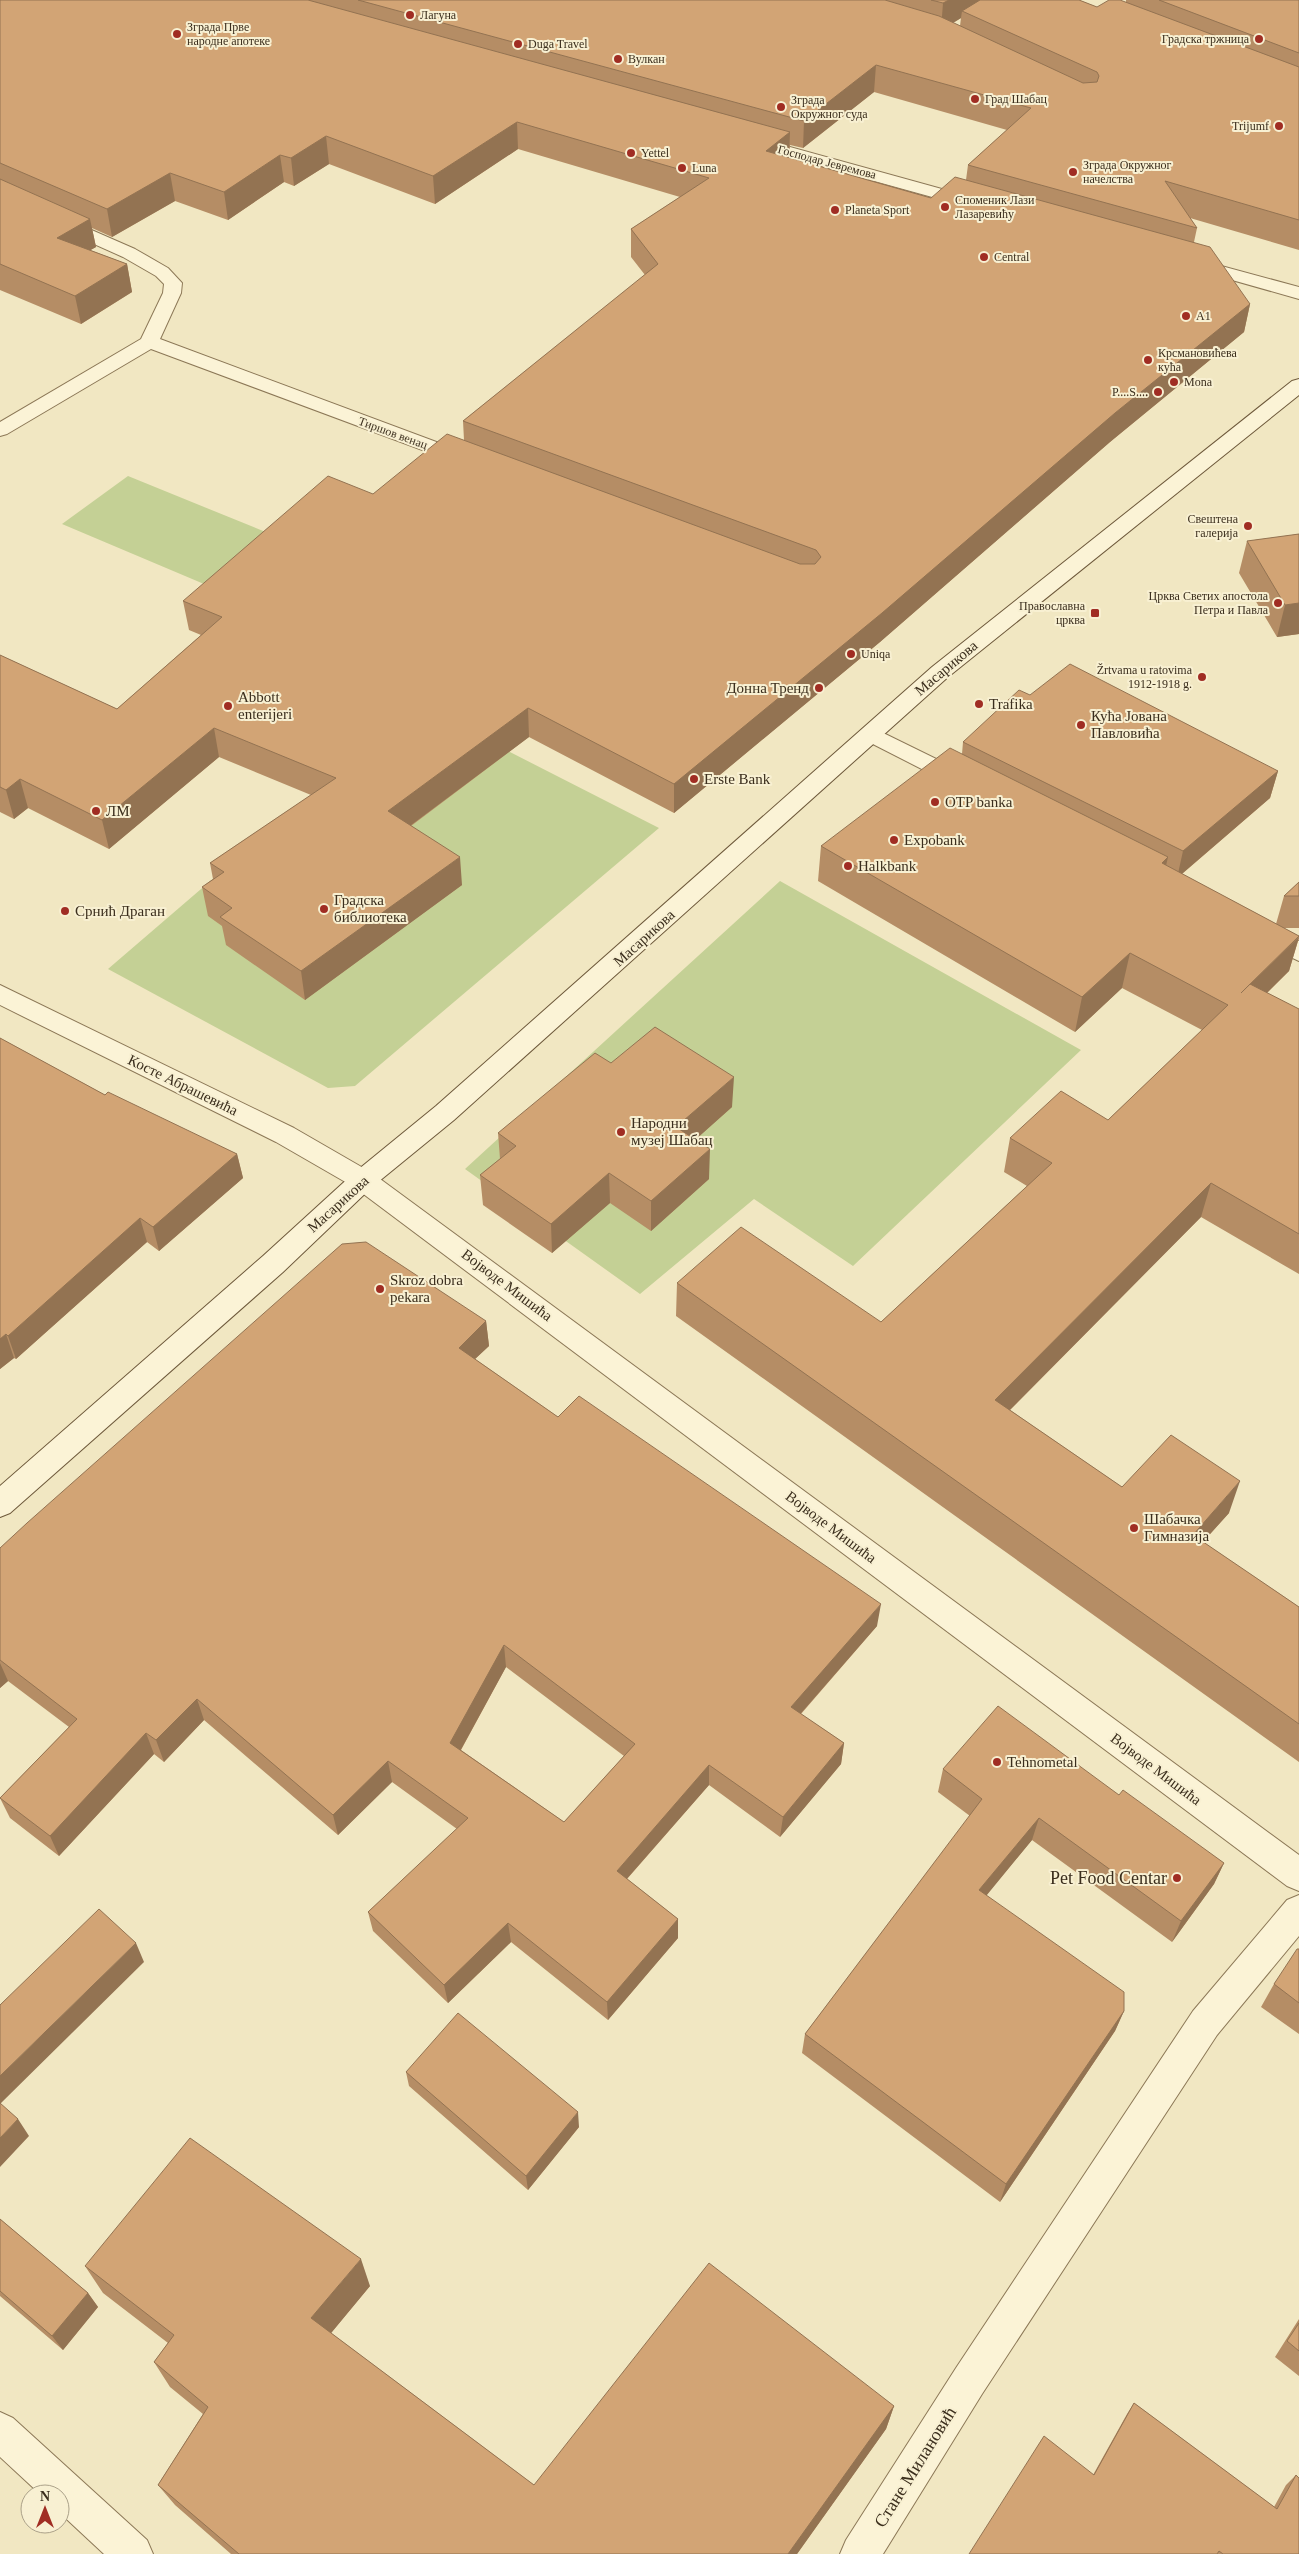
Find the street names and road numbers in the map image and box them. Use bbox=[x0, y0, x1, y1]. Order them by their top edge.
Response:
street label: Господар Јевремова bbox=[776, 142, 878, 182]
street label: Тиршов венац bbox=[357, 414, 430, 452]
street label: Масарикова bbox=[912, 637, 981, 699]
street label: Масарикова bbox=[610, 906, 678, 970]
street label: Косте Абрашевића bbox=[126, 1051, 241, 1119]
street label: Масарикова bbox=[304, 1172, 372, 1236]
street label: Војводе Мишића bbox=[459, 1246, 556, 1324]
street label: Војводе Мишића bbox=[783, 1488, 880, 1566]
street label: Војводе Мишића bbox=[1108, 1730, 1205, 1808]
street label: Стане Милановић bbox=[870, 2403, 960, 2531]

